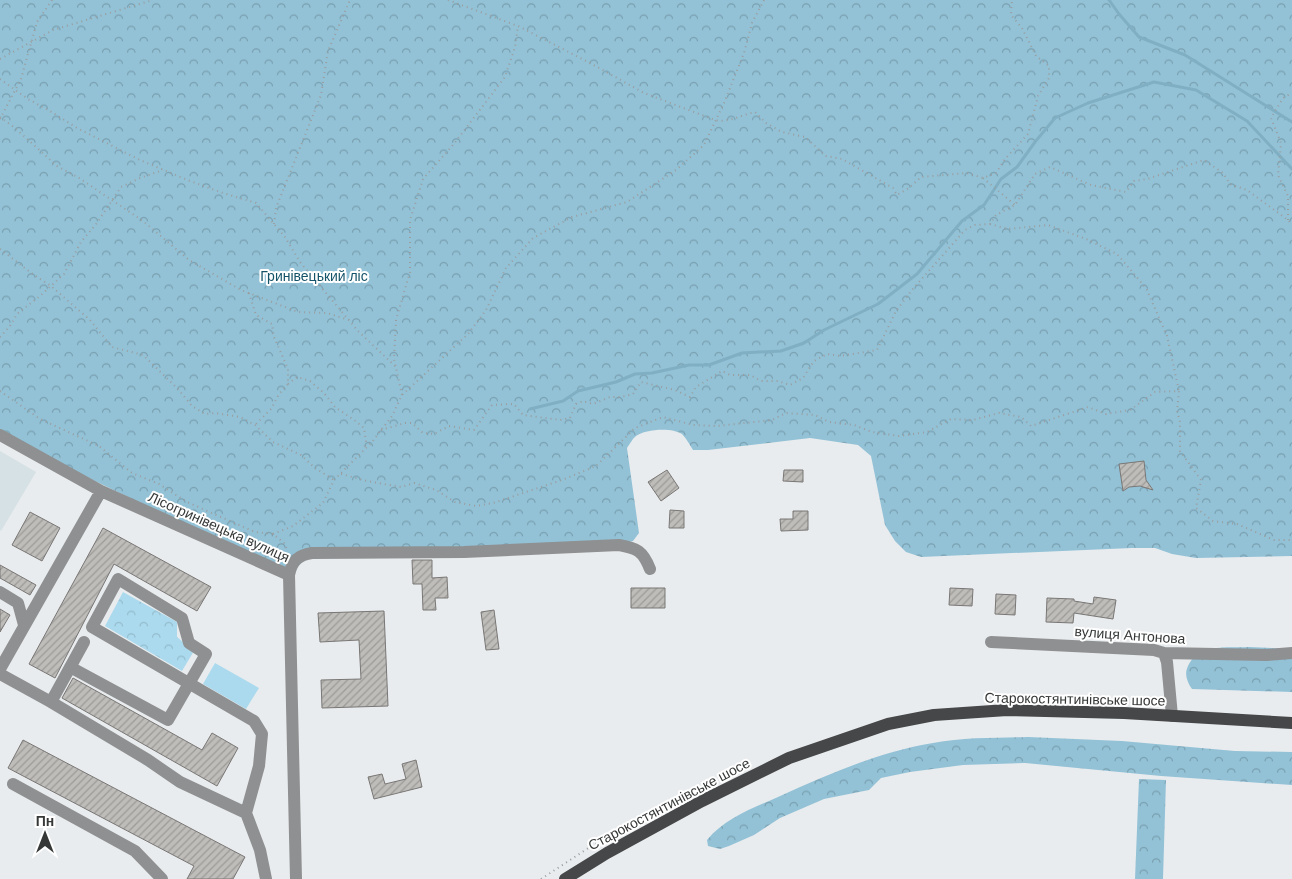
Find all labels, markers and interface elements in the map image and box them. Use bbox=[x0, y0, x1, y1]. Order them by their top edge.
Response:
park label: Гринівецький ліс bbox=[260, 267, 368, 285]
street label: Лісогринівецька вулиця bbox=[146, 488, 292, 566]
street label: вулиця Антонова bbox=[1074, 622, 1186, 648]
street label: Старокостянтинівське шосе bbox=[984, 688, 1166, 710]
street label: Старокостянтинівське шосе bbox=[585, 754, 753, 854]
north arrow bbox=[20, 809, 70, 859]
text: Пн bbox=[36, 812, 54, 830]

